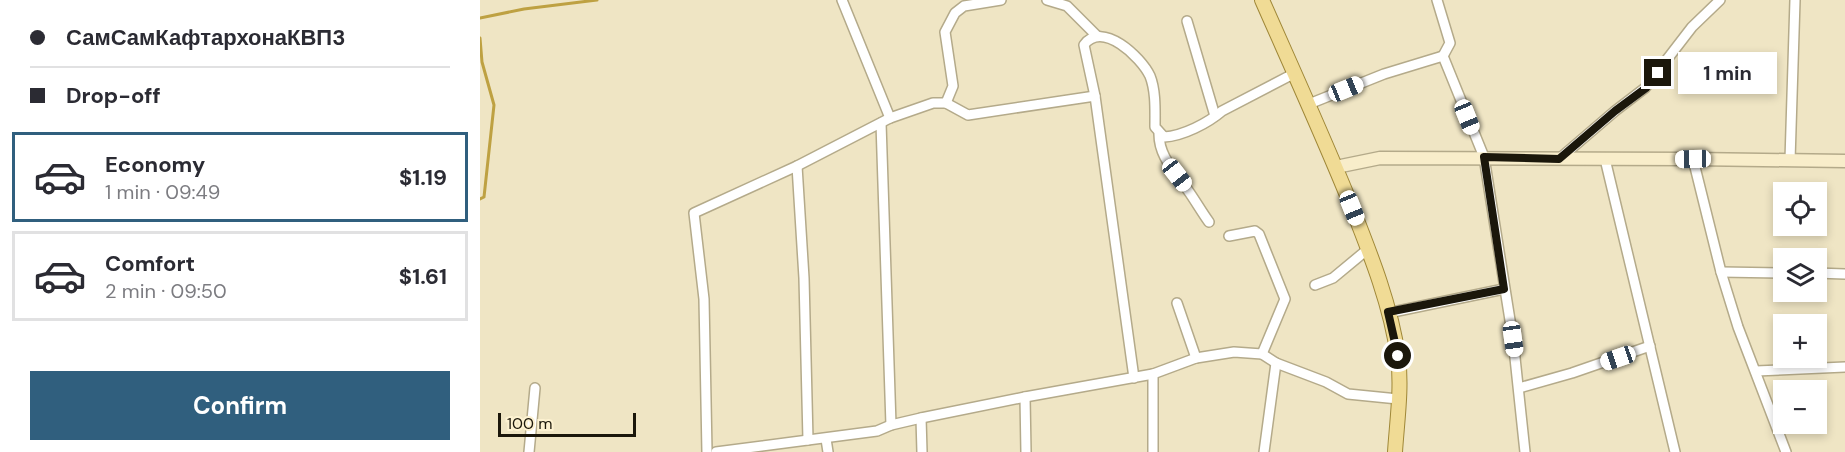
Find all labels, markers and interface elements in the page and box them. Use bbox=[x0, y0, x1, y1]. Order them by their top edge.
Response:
text: СамСамКафтархонаКВП3 bbox=[66, 23, 345, 52]
callout: 1 min bbox=[1679, 52, 1778, 94]
route end bbox=[1644, 59, 1671, 86]
text: 1 min bbox=[1703, 60, 1752, 86]
car bbox=[1326, 74, 1366, 104]
text: Drop-off bbox=[66, 81, 161, 110]
car bbox=[1452, 97, 1482, 137]
icon: car bbox=[33, 150, 87, 204]
text: Economy bbox=[105, 150, 205, 179]
car bbox=[1675, 150, 1711, 168]
car bbox=[1159, 155, 1195, 195]
text: $1.19 bbox=[399, 163, 447, 192]
text: 1 min · 09:49 bbox=[105, 179, 220, 205]
map controls bbox=[1773, 182, 1827, 434]
button: locate bbox=[1773, 182, 1827, 236]
car bbox=[1337, 188, 1367, 228]
button: layers bbox=[1773, 248, 1827, 302]
icon: car bbox=[33, 249, 87, 303]
text: Comfort bbox=[105, 249, 195, 278]
text: $1.61 bbox=[399, 262, 447, 291]
text: 2 min · 09:50 bbox=[105, 278, 227, 304]
button: + bbox=[1773, 314, 1827, 368]
car bbox=[1502, 320, 1524, 358]
route start bbox=[1384, 342, 1411, 369]
car bbox=[1598, 344, 1638, 372]
button: Confirm bbox=[30, 371, 450, 440]
button: − bbox=[1773, 380, 1827, 434]
scale bar bbox=[498, 410, 636, 438]
text: 100 m bbox=[507, 413, 552, 434]

